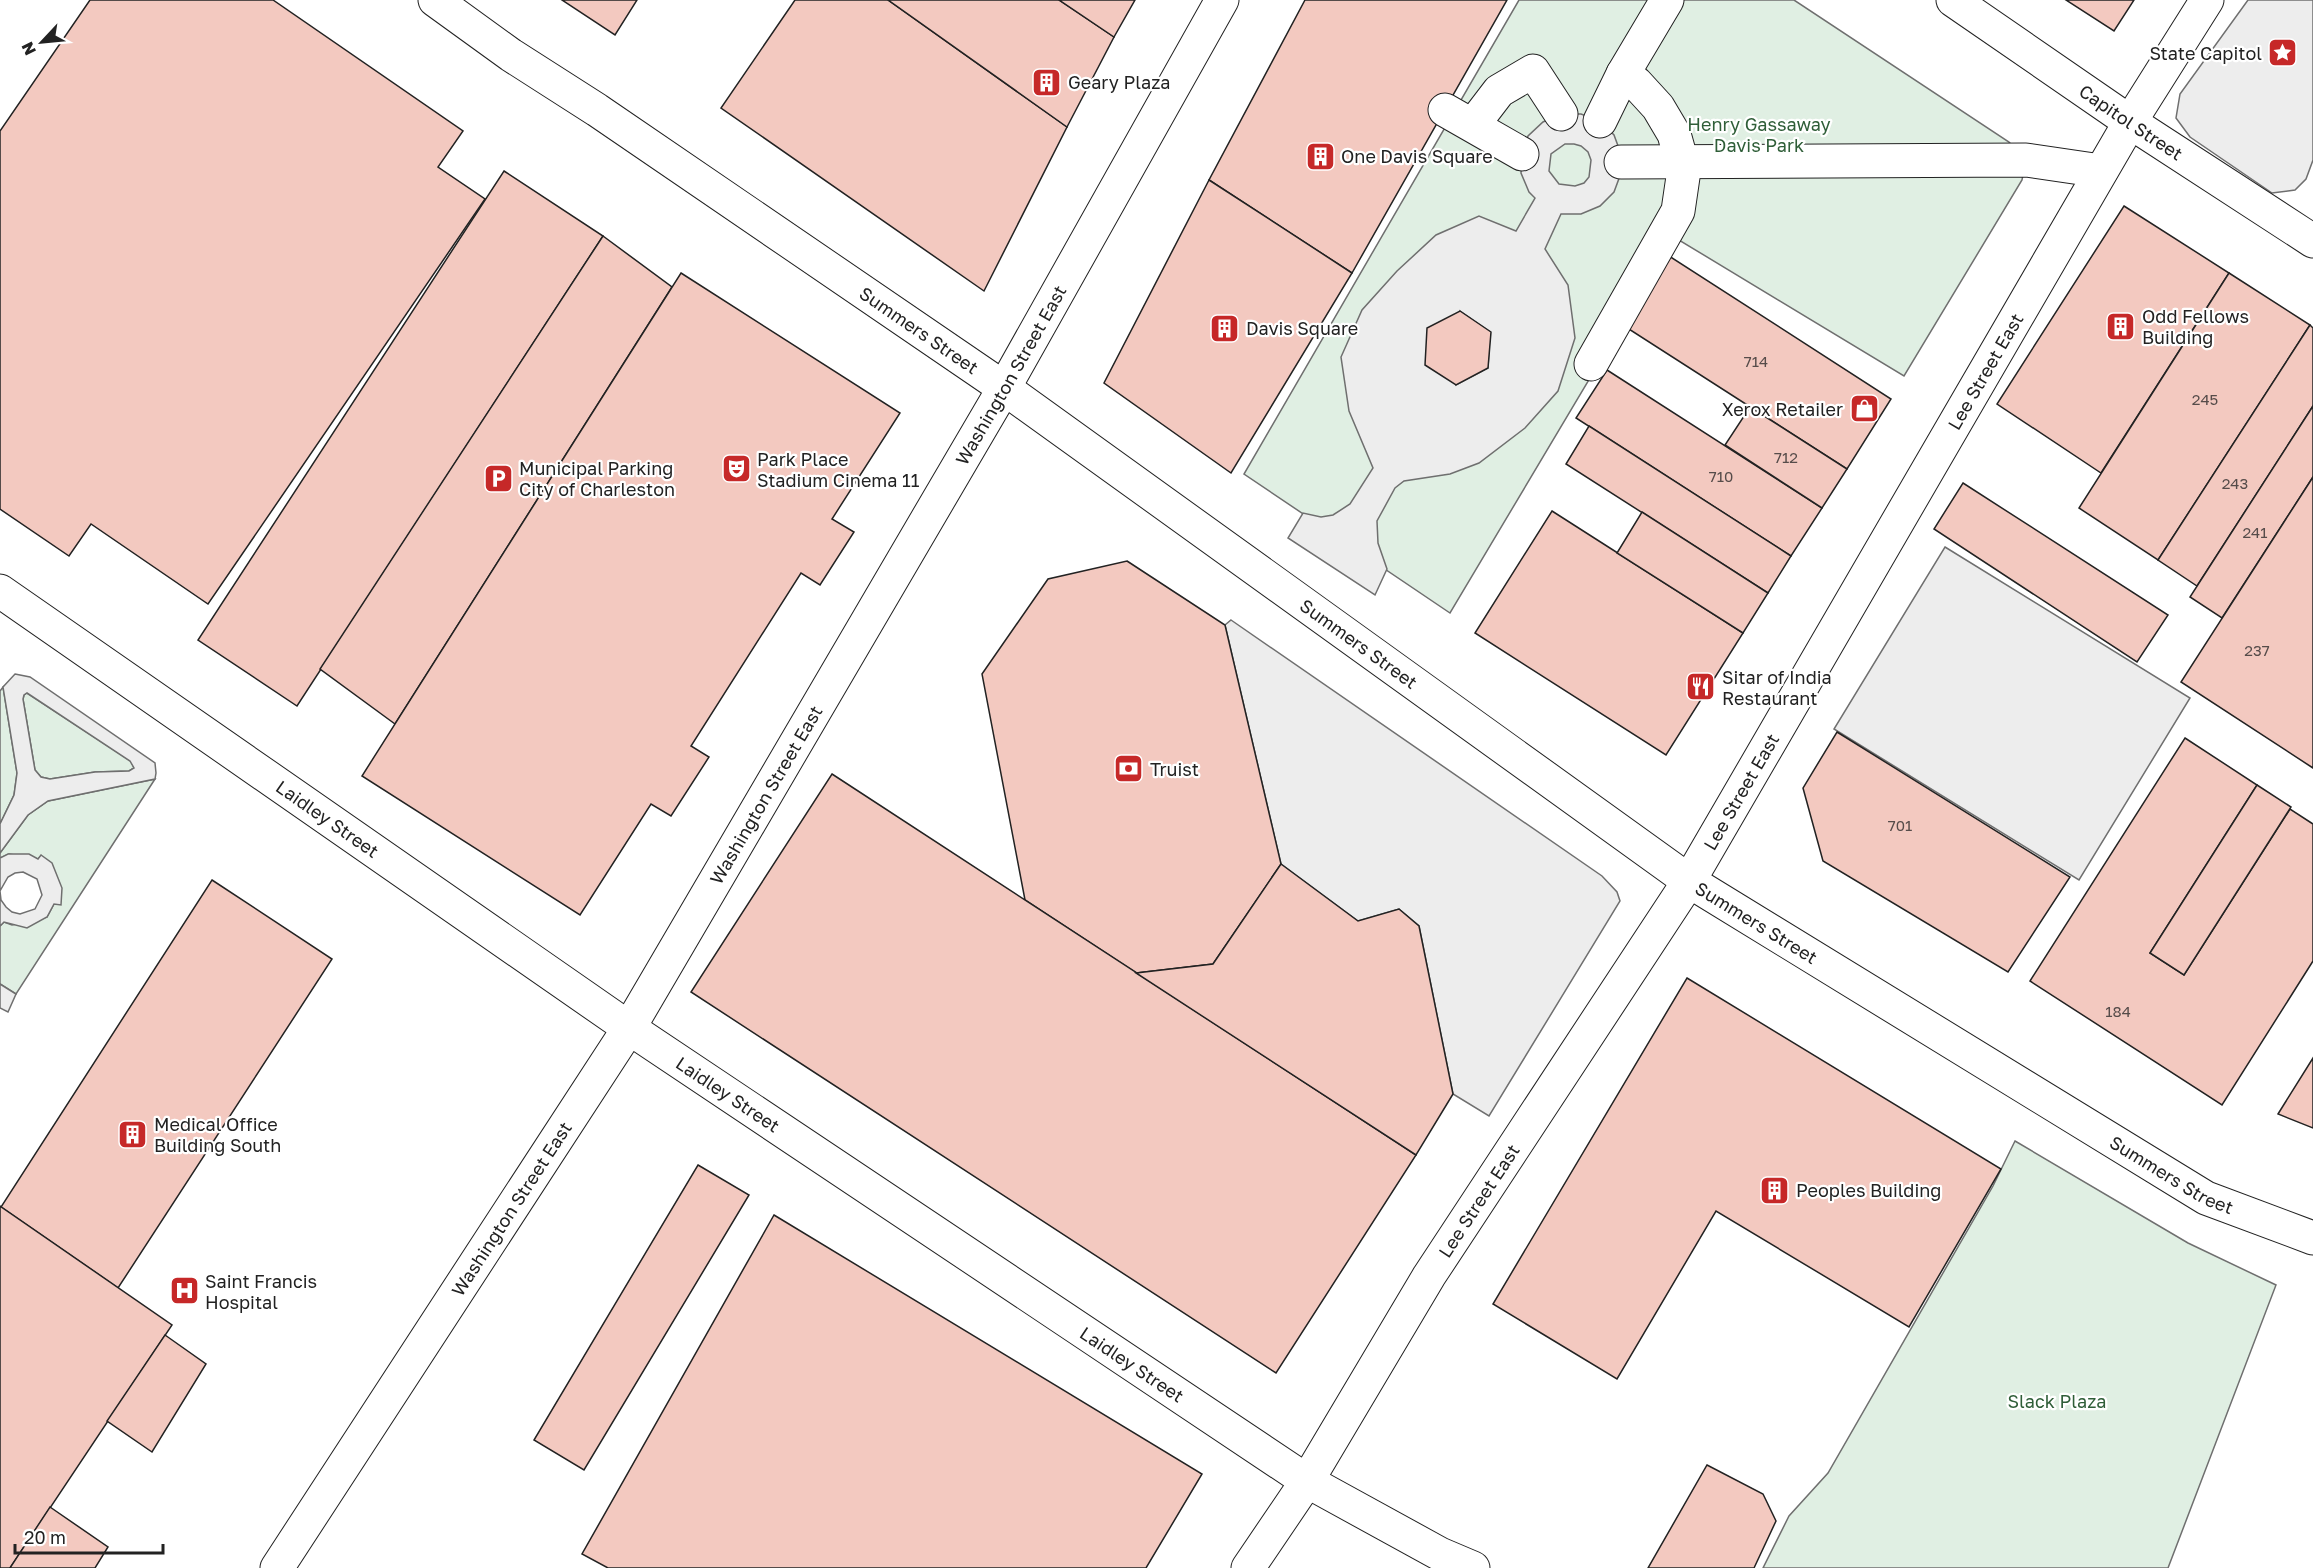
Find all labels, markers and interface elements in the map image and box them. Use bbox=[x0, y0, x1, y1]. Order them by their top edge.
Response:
north arrow bbox=[12, 12, 72, 72]
place icon: State Capitol bbox=[2267, 37, 2299, 69]
text: N bbox=[17, 39, 40, 58]
place label: State Capitol bbox=[2149, 42, 2262, 64]
building icon: Geary Plaza bbox=[1031, 66, 1063, 98]
place label: Geary Plaza bbox=[1068, 71, 1171, 93]
street label: Capitol Street bbox=[2075, 79, 2187, 164]
park label: Henry Gassaway Davis Park bbox=[1687, 113, 1831, 156]
building icon: One Davis Square bbox=[1304, 140, 1336, 172]
place label: One Davis Square bbox=[1341, 145, 1493, 167]
street label: Washington Street East bbox=[950, 281, 1071, 469]
street label: Summers Street bbox=[855, 282, 983, 378]
place label: Odd Fellows Building bbox=[2142, 305, 2249, 348]
street label: Lee Street East bbox=[1943, 309, 2028, 434]
building icon: Odd Fellows Building bbox=[2105, 310, 2137, 342]
building icon: Davis Square bbox=[1209, 312, 1241, 344]
place label: Davis Square bbox=[1246, 317, 1358, 339]
house number: 714 bbox=[1744, 352, 1768, 370]
house number: 245 bbox=[2192, 390, 2218, 408]
shop icon: Xerox Retailer bbox=[1848, 393, 1880, 425]
place label: Xerox Retailer bbox=[1722, 398, 1843, 420]
place label: Park Place Stadium Cinema 11 bbox=[757, 448, 920, 491]
house number: 712 bbox=[1774, 448, 1798, 466]
theatre icon: Park Place Stadium Cinema 11 bbox=[720, 453, 752, 485]
place label: Municipal Parking City of Charleston bbox=[519, 457, 675, 500]
parking icon: Municipal Parking City of Charleston bbox=[482, 462, 514, 494]
house number: 710 bbox=[1709, 467, 1733, 485]
house number: 243 bbox=[2222, 474, 2248, 492]
house number: 241 bbox=[2242, 523, 2268, 541]
street label: Summers Street bbox=[1296, 594, 1422, 693]
house number: 237 bbox=[2244, 641, 2270, 659]
place label: Sitar of India Restaurant bbox=[1722, 666, 1832, 709]
restaurant icon: Sitar of India Restaurant bbox=[1685, 671, 1717, 703]
street label: Washington Street East bbox=[705, 701, 827, 888]
street label: Lee Street East bbox=[1699, 729, 1783, 854]
bank icon: Truist bbox=[1113, 753, 1145, 785]
place label: Truist bbox=[1150, 758, 1199, 780]
street label: Laidley Street bbox=[272, 775, 383, 862]
house number: 701 bbox=[1888, 816, 1912, 834]
street label: Summers Street bbox=[1692, 877, 1822, 968]
house number: 184 bbox=[2105, 1002, 2131, 1020]
street label: Laidley Street bbox=[672, 1052, 784, 1137]
place label: Medical Office Building South bbox=[154, 1113, 281, 1156]
street label: Washington Street East bbox=[446, 1117, 576, 1300]
building icon: Medical Office Building South bbox=[117, 1118, 149, 1150]
street label: Summers Street bbox=[2106, 1131, 2236, 1218]
street label: Lee Street East bbox=[1433, 1140, 1524, 1261]
building icon: Peoples Building bbox=[1759, 1174, 1791, 1206]
place label: Peoples Building bbox=[1796, 1179, 1941, 1201]
place label: Saint Francis Hospital bbox=[205, 1270, 317, 1313]
hospital icon: Saint Francis Hospital bbox=[168, 1275, 200, 1307]
street label: Laidley Street bbox=[1076, 1322, 1188, 1407]
park label: Slack Plaza bbox=[2008, 1390, 2107, 1412]
scale bar bbox=[15, 1517, 164, 1555]
text: 20 m bbox=[24, 1526, 66, 1548]

